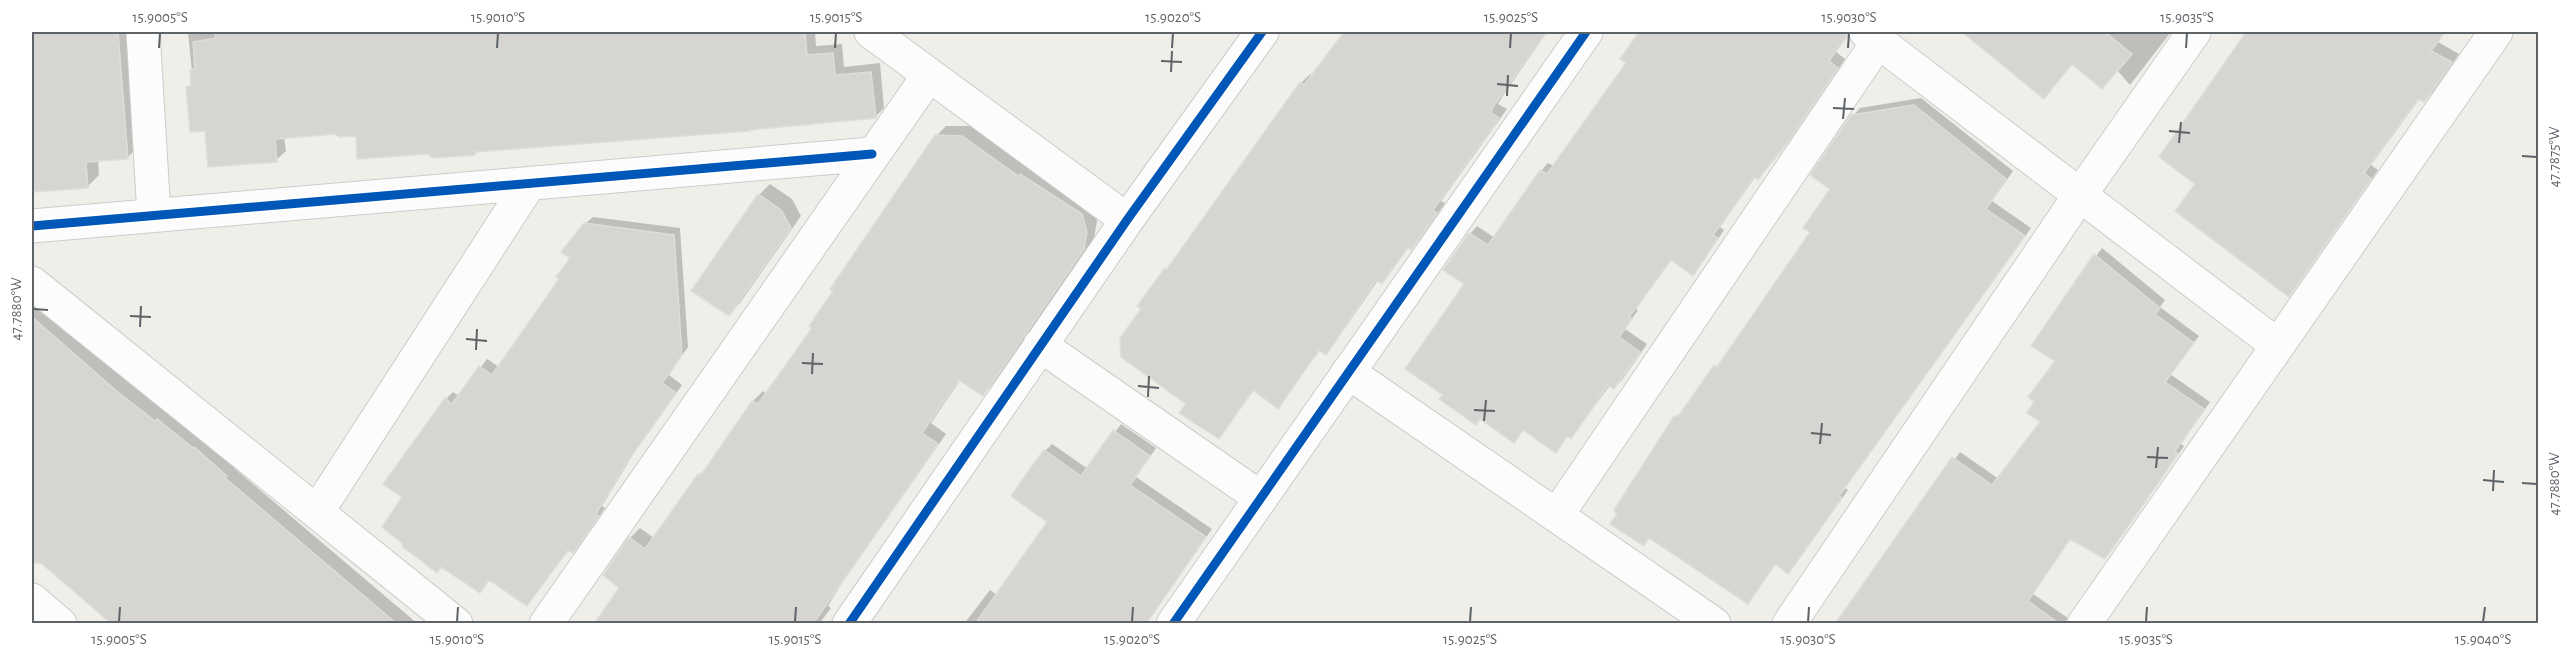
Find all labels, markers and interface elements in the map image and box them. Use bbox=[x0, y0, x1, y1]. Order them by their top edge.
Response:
text: 15.9005°S bbox=[132, 10, 188, 25]
text: 15.9010°S bbox=[471, 10, 525, 25]
text: 15.9015°S bbox=[810, 10, 862, 25]
text: 15.9020°S bbox=[1145, 10, 1201, 25]
text: 15.9025°S bbox=[1484, 10, 1538, 25]
text: 15.9030°S bbox=[1821, 10, 1877, 25]
text: 15.9035°S bbox=[2160, 10, 2214, 25]
text: 47.7875°W bbox=[2547, 126, 2562, 187]
text: 47.7880°W bbox=[9, 277, 24, 341]
text: 47.7880°W bbox=[2547, 452, 2562, 516]
text: 15.9005°S bbox=[91, 632, 147, 647]
text: 15.9010°S bbox=[430, 632, 484, 647]
text: 15.9015°S bbox=[769, 632, 821, 647]
text: 15.9020°S bbox=[1104, 632, 1160, 647]
text: 15.9025°S bbox=[1443, 632, 1497, 647]
text: 15.9030°S bbox=[1780, 632, 1836, 647]
text: 15.9035°S bbox=[2119, 632, 2173, 647]
text: 15.9040°S bbox=[2455, 632, 2511, 647]

